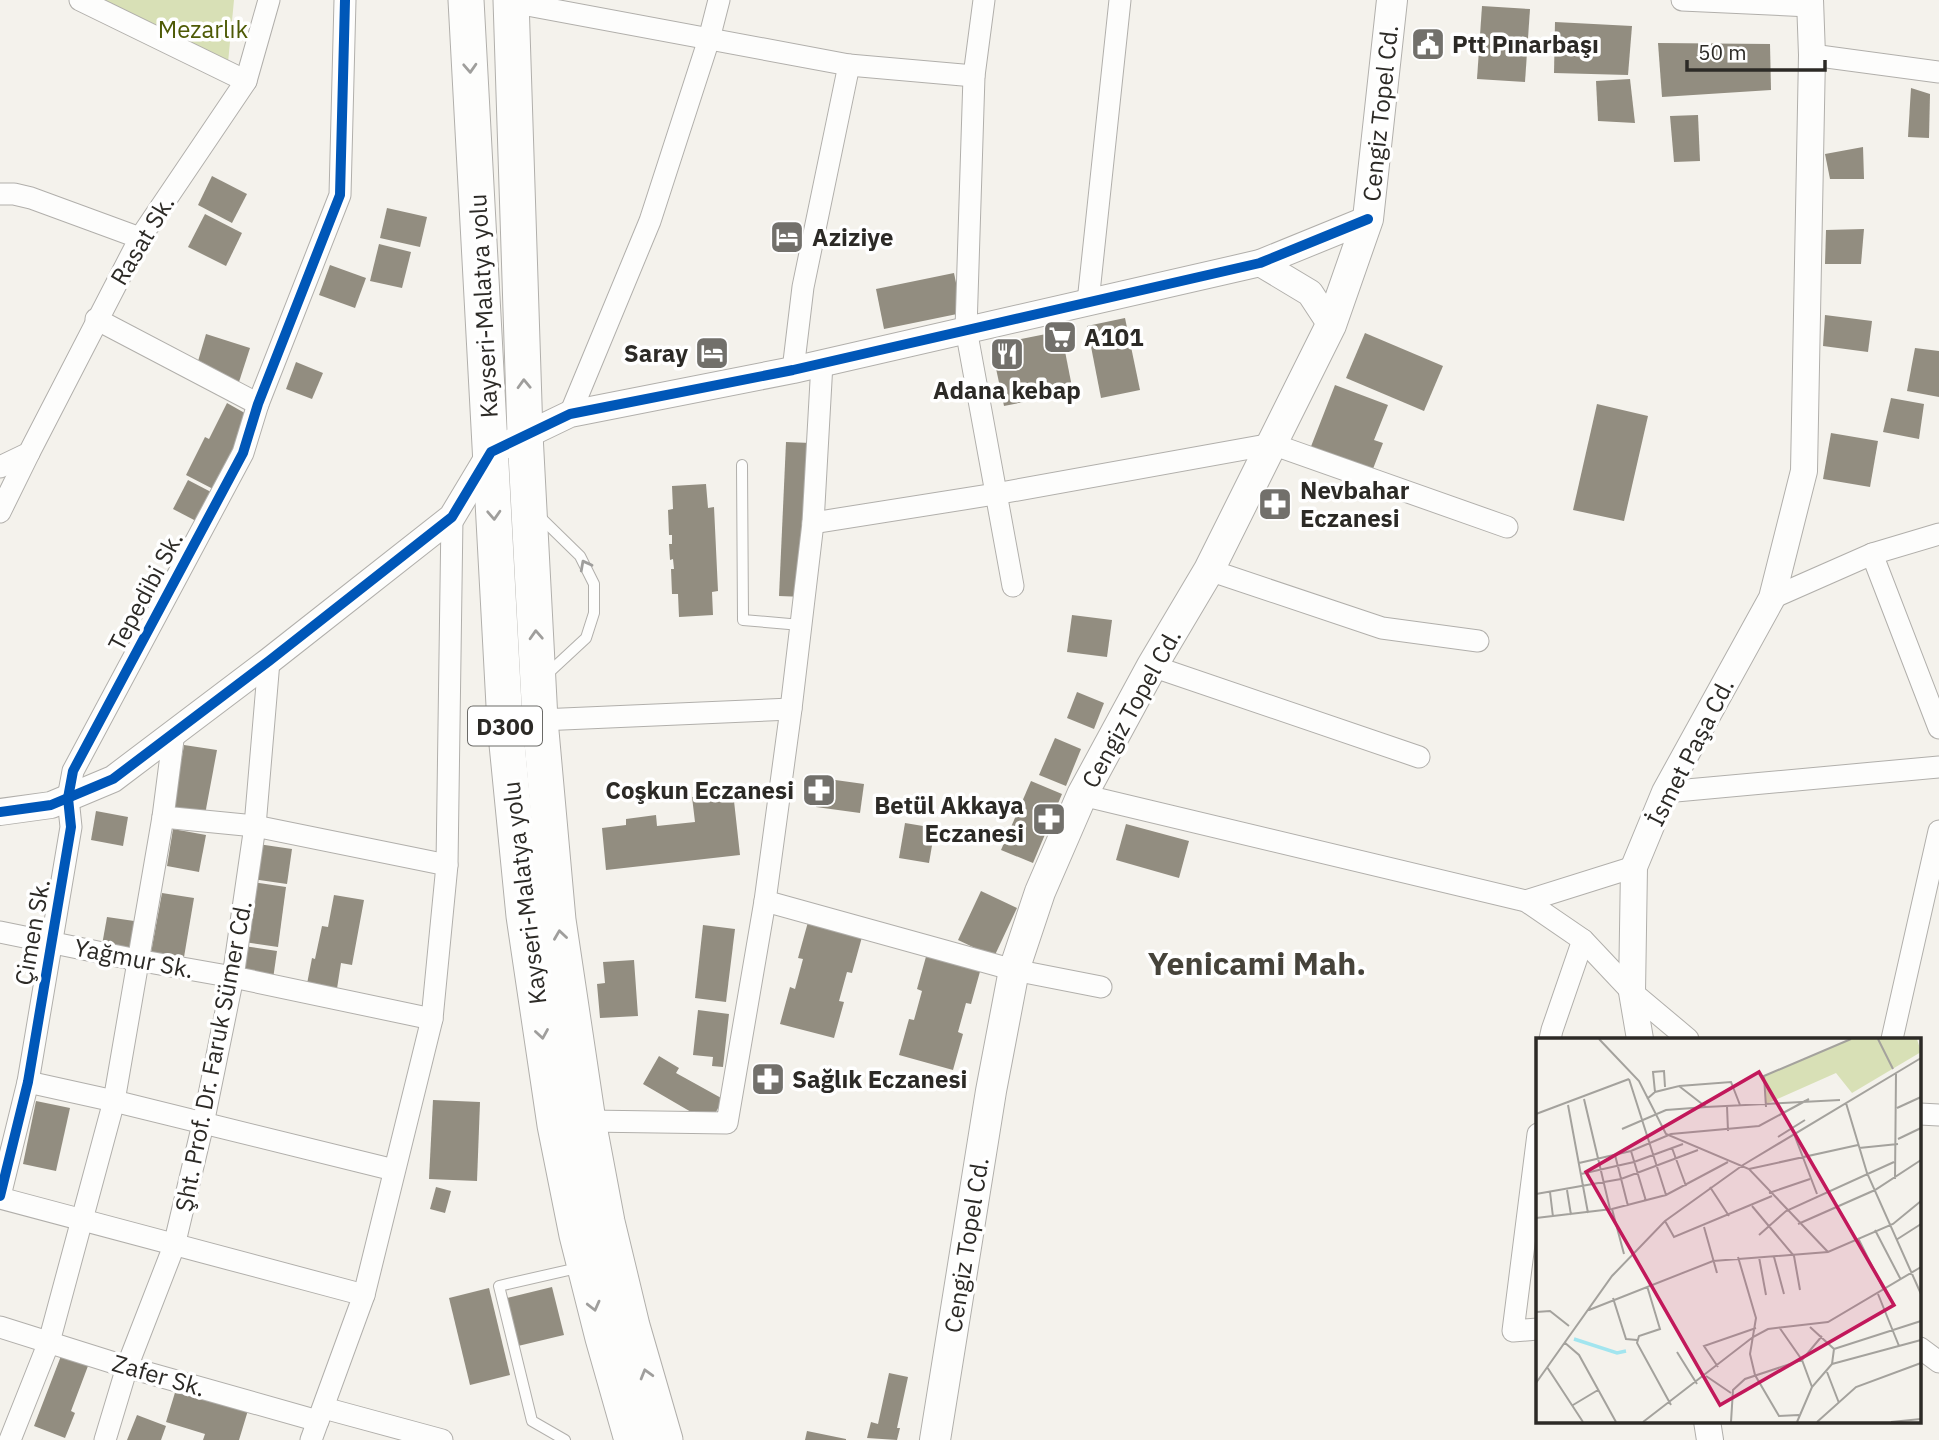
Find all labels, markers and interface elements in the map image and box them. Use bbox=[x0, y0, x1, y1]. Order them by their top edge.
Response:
park label: Mezarlık bbox=[158, 13, 249, 45]
street label: Cengiz Topel Cd. bbox=[1355, 23, 1405, 203]
public building icon: Ptt Pınarbaşı bbox=[1409, 25, 1447, 63]
place label: Ptt Pınarbaşı bbox=[1452, 28, 1599, 60]
scale bar bbox=[1687, 28, 1825, 72]
text: 50 m bbox=[1698, 38, 1747, 66]
one-way arrow bbox=[462, 63, 477, 74]
street label: Rasat Sk. bbox=[103, 189, 181, 291]
street label: Kayseri-Malatya yolu bbox=[461, 193, 505, 419]
hotel icon: Aziziye bbox=[768, 218, 806, 256]
place label: Aziziye bbox=[812, 221, 893, 253]
supermarket icon: A101 bbox=[1041, 318, 1079, 356]
place label: A101 bbox=[1084, 321, 1144, 353]
hotel icon: Saray bbox=[693, 334, 731, 372]
restaurant icon: Adana kebap bbox=[988, 335, 1026, 373]
place label: Saray bbox=[624, 337, 688, 369]
place label: Adana kebap bbox=[933, 374, 1081, 406]
one-way arrow bbox=[516, 378, 531, 389]
place label: Nevbahar Eczanesi bbox=[1300, 474, 1410, 534]
pharmacy icon: Nevbahar Eczanesi bbox=[1256, 485, 1294, 523]
one-way arrow bbox=[486, 510, 501, 521]
street label: Tepedibi Sk. bbox=[100, 526, 190, 656]
one-way arrow bbox=[579, 560, 593, 573]
street label: Cengiz Topel Cd. bbox=[1074, 623, 1188, 793]
one-way arrow bbox=[528, 629, 543, 640]
street label: İsmet Paşa Cd. bbox=[1639, 672, 1741, 832]
road number: D300 bbox=[468, 706, 542, 746]
pharmacy icon: Coşkun Eczanesi bbox=[800, 771, 838, 809]
place label: Coşkun Eczanesi bbox=[605, 774, 794, 806]
street label: Kayseri-Malatya yolu bbox=[494, 780, 554, 1006]
place label: Betül Akkaya Eczanesi bbox=[874, 789, 1024, 849]
pharmacy icon: Betül Akkaya Eczanesi bbox=[1030, 800, 1068, 838]
street label: Çimen Sk. bbox=[7, 876, 57, 988]
street label: Şht. Prof. Dr. Faruk Sümer Cd. bbox=[167, 898, 259, 1214]
one-way arrow bbox=[553, 929, 568, 941]
street label: Yağmur Sk. bbox=[72, 931, 196, 985]
district label: Yenicami Mah. bbox=[1148, 942, 1366, 984]
one-way arrow bbox=[534, 1029, 549, 1040]
inset map bbox=[1536, 1038, 1922, 1422]
pharmacy icon: Sağlık Eczanesi bbox=[749, 1060, 787, 1098]
place label: Sağlık Eczanesi bbox=[792, 1063, 967, 1095]
street label: Cengiz Topel Cd. bbox=[936, 1155, 996, 1335]
one-way arrow bbox=[586, 1300, 601, 1312]
street label: Zafer Sk. bbox=[109, 1347, 209, 1403]
one-way arrow bbox=[639, 1369, 654, 1381]

